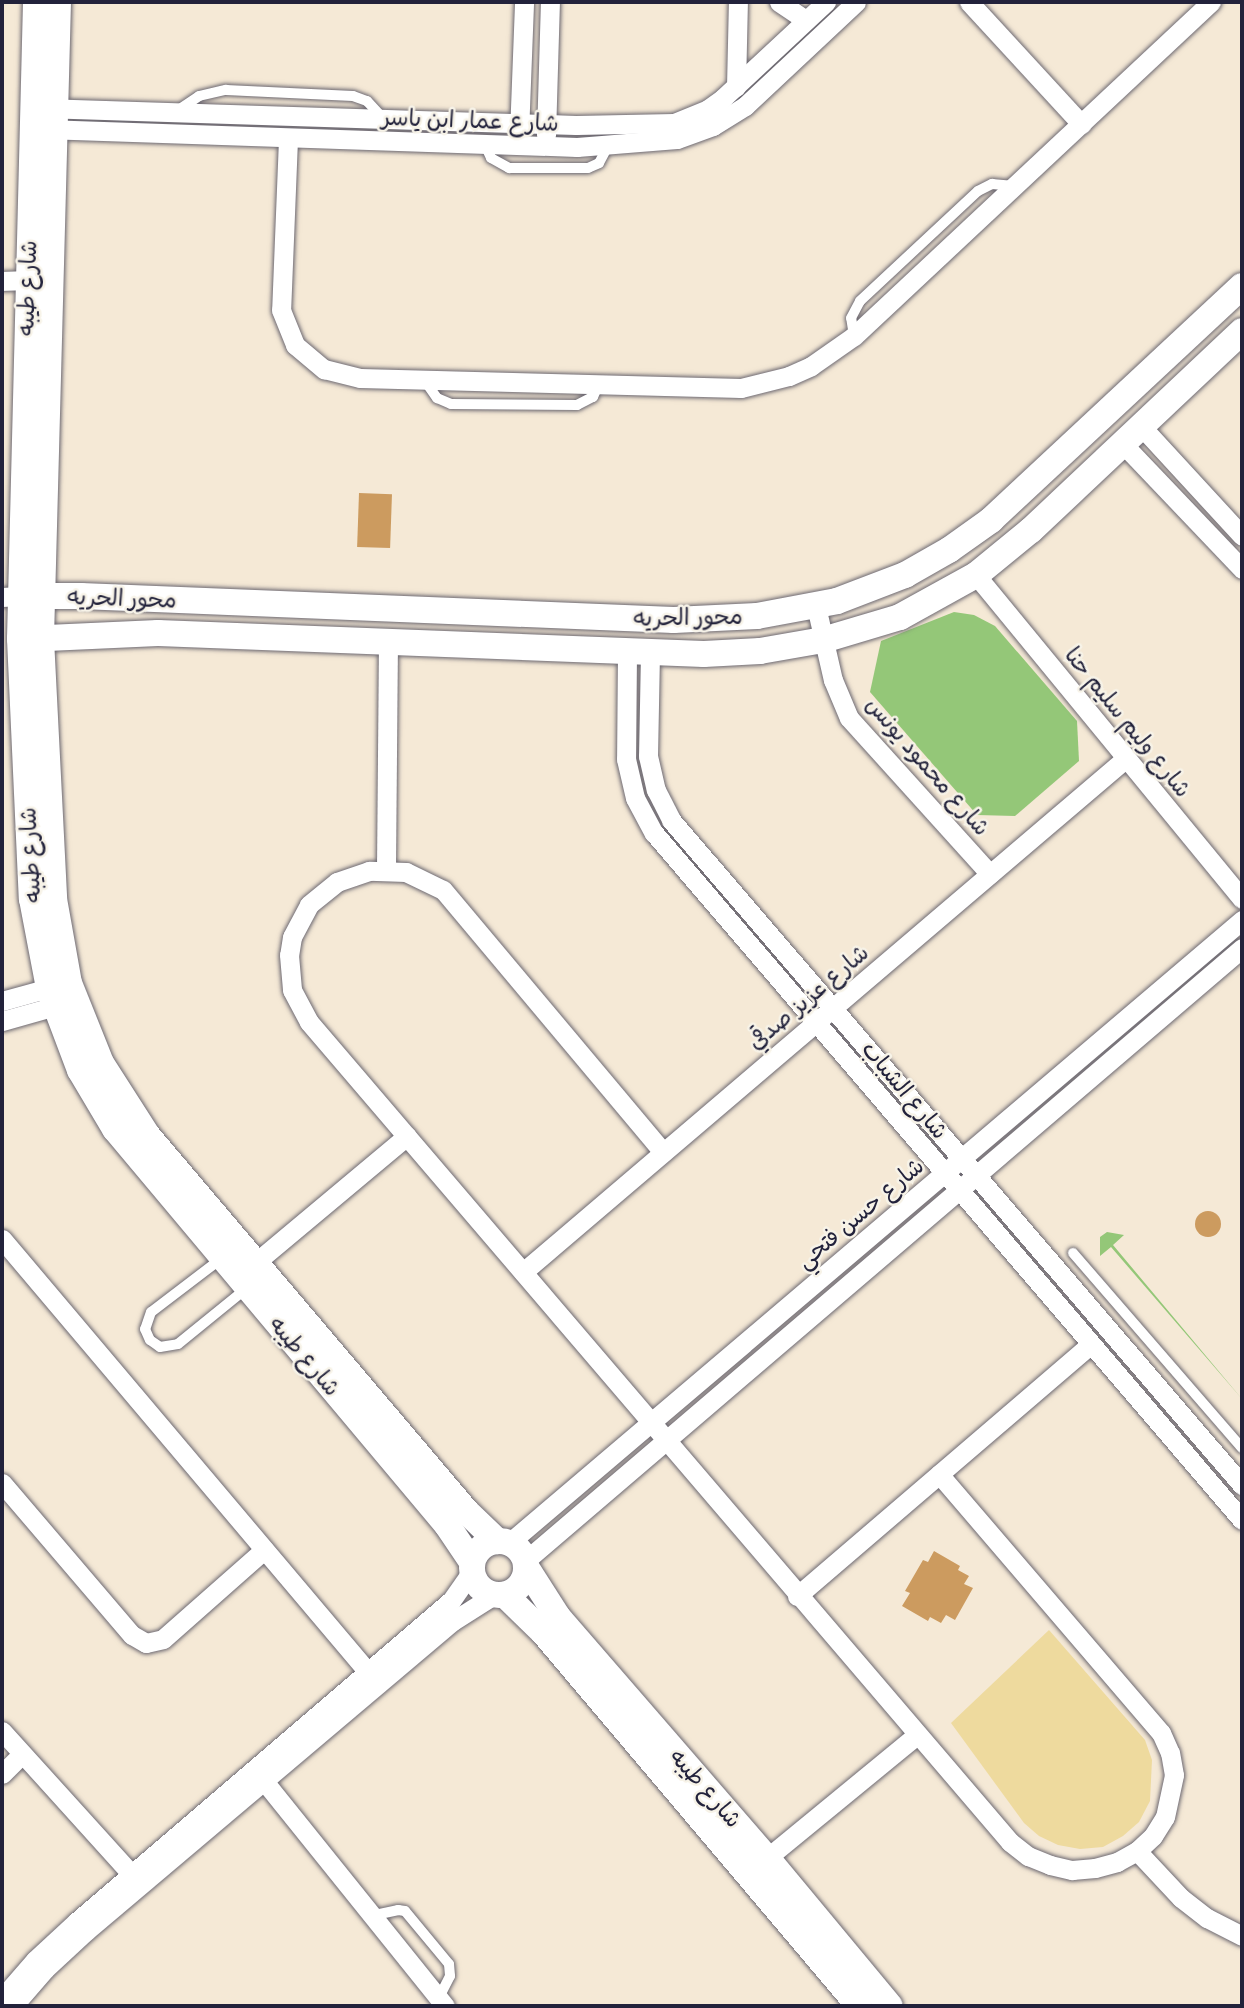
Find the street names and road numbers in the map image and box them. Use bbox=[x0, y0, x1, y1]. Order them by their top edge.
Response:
street label: شارع عمار ابن ياسر bbox=[381, 103, 559, 137]
street label: شارع طيبه bbox=[12, 240, 42, 336]
street label: محور الحريه bbox=[67, 582, 177, 614]
street label: محور الحريه bbox=[633, 602, 743, 632]
street label: شارع وليم سليم حنا bbox=[1059, 641, 1197, 803]
street label: شارع محمود يونس bbox=[860, 691, 996, 841]
street label: شارع طيبه bbox=[14, 807, 46, 903]
street label: شارع عزيز صدقي bbox=[742, 938, 874, 1056]
street label: شارع الشباب bbox=[856, 1035, 954, 1145]
street label: شارع حسن فتحي bbox=[791, 1152, 929, 1274]
street label: شارع طيبه bbox=[264, 1311, 346, 1401]
street label: شارع طيبه bbox=[664, 1743, 748, 1833]

